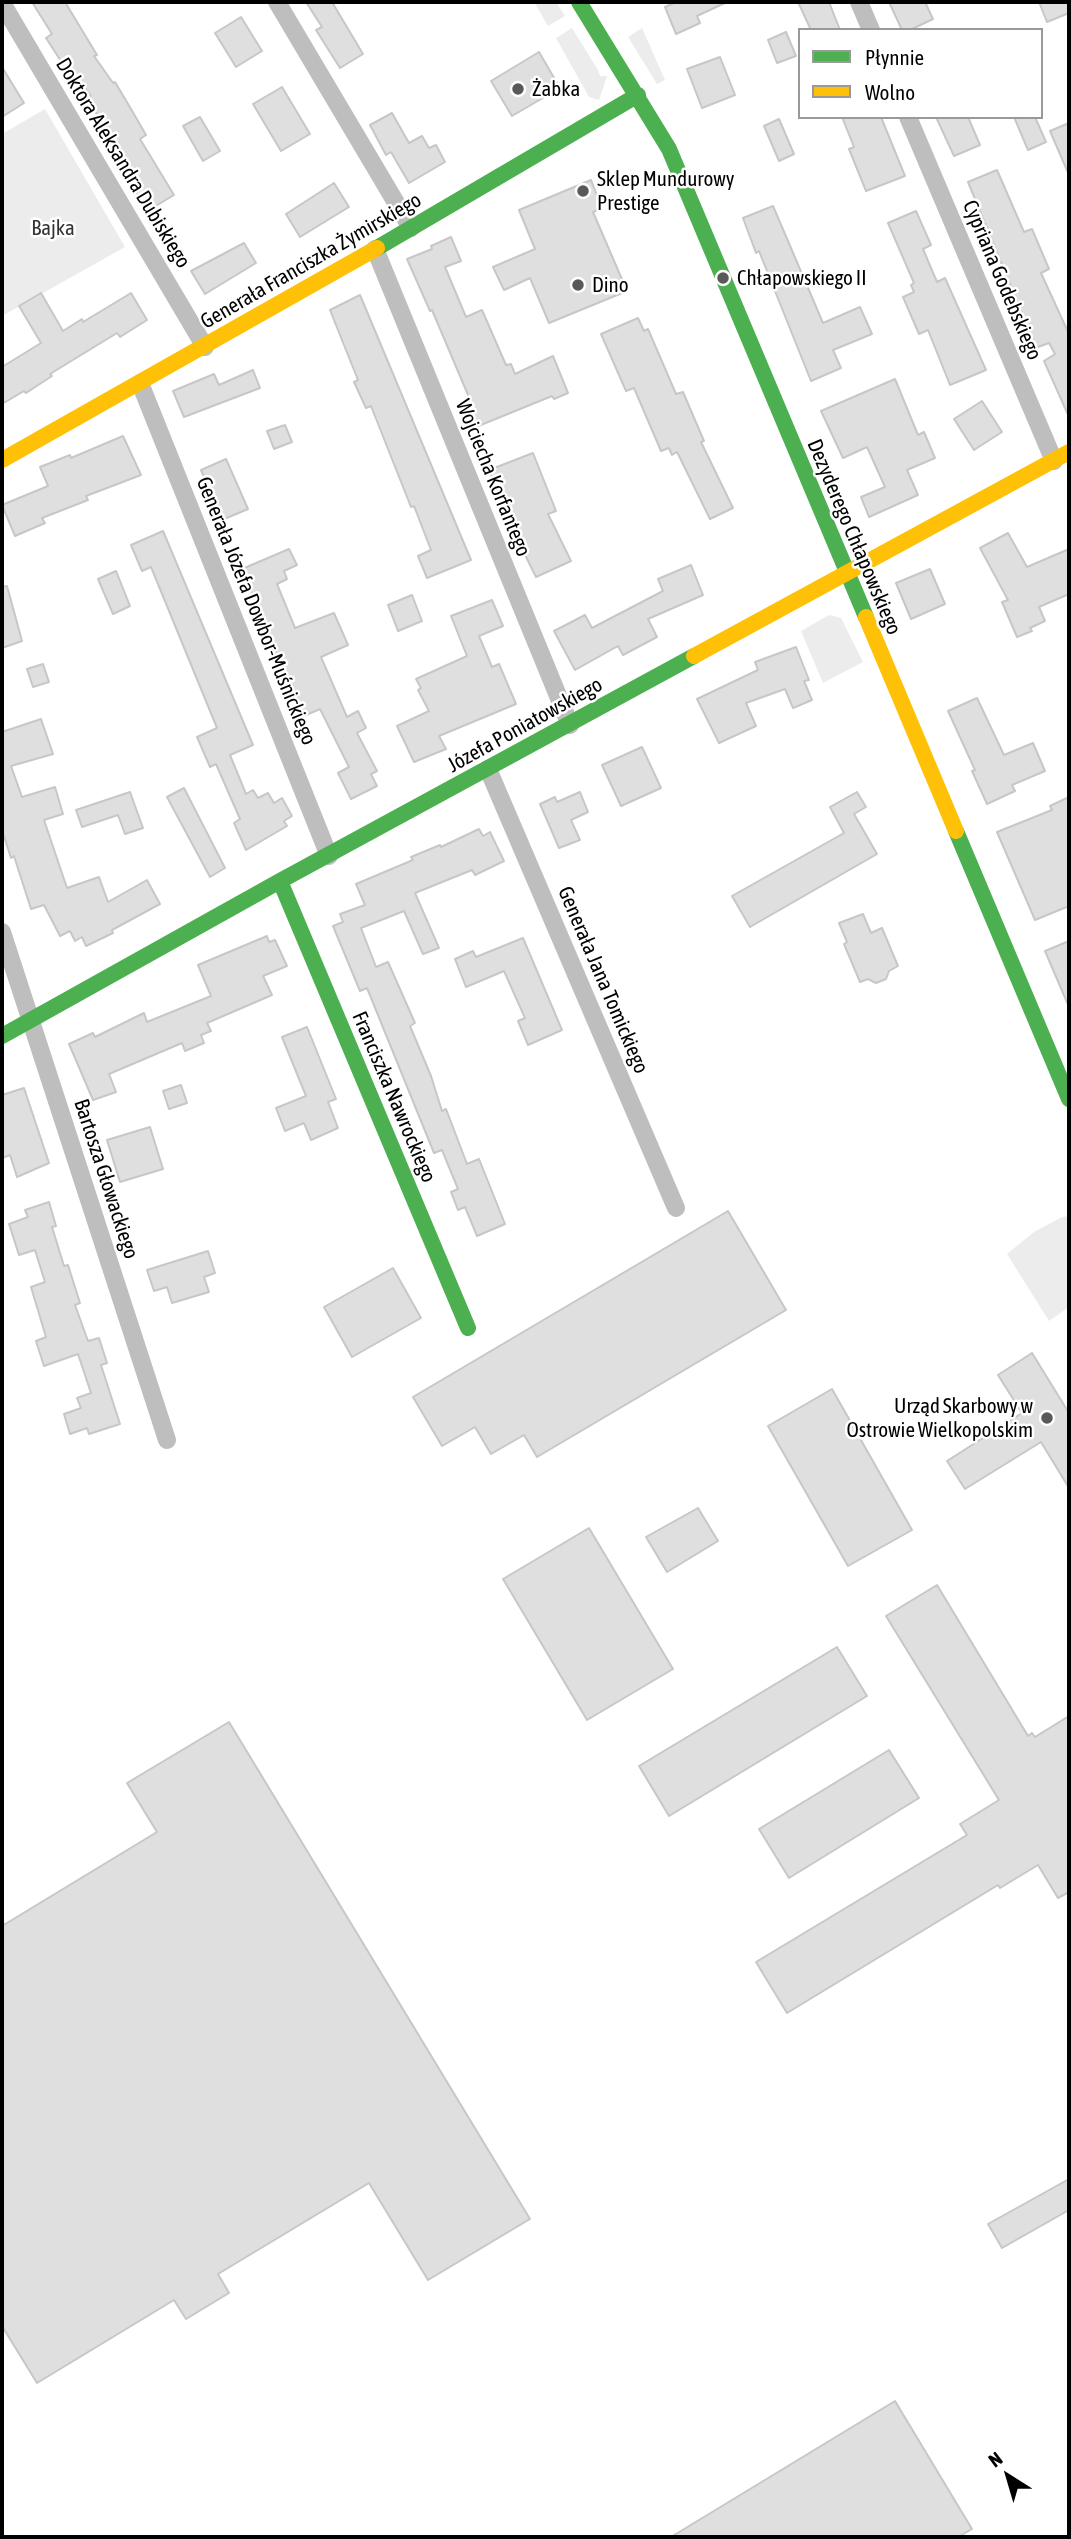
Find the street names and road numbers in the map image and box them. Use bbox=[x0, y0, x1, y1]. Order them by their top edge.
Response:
street label: Doktora Aleksandra Dubiskiego bbox=[50, 53, 196, 273]
street label: Generała Franciszka Żymirskiego bbox=[196, 187, 426, 335]
street label: Cypriana Godebskiego bbox=[957, 196, 1047, 364]
street label: Wojciecha Korfantego bbox=[450, 396, 536, 560]
street label: Dezyderego Chłapowskiego bbox=[801, 435, 907, 639]
street label: Generała Józefa Dowbor-Muśnickiego bbox=[191, 473, 321, 749]
street label: Józefa Poniatowskiego bbox=[443, 672, 607, 778]
street label: Generała Jana Tomickiego bbox=[552, 883, 654, 1077]
street label: Franciszka Nawrockiego bbox=[347, 1008, 441, 1186]
street label: Bartosza Głowackiego bbox=[68, 1096, 144, 1262]

